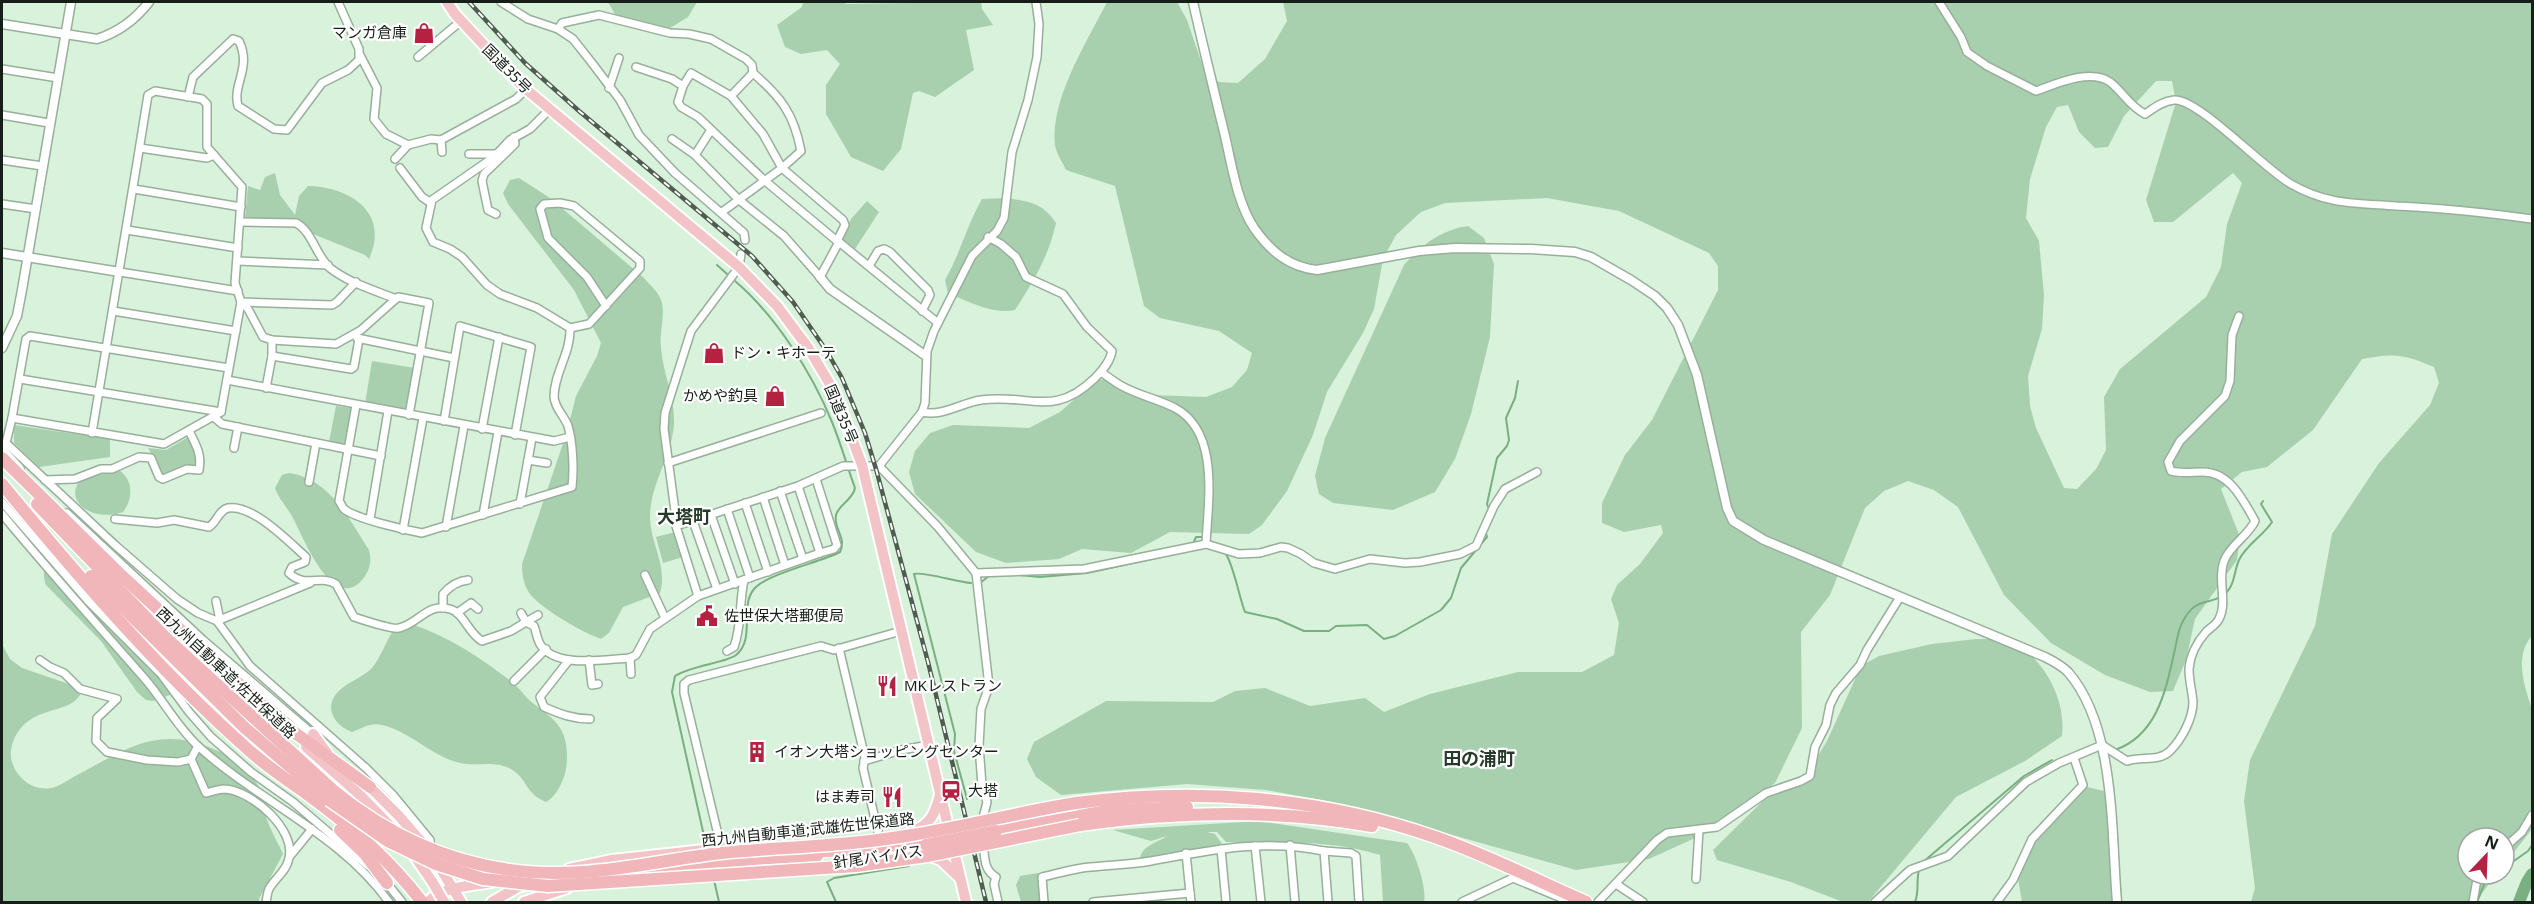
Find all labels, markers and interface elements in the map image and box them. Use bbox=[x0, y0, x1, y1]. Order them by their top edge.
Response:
shop icon: マンガ倉庫 bbox=[412, 21, 436, 45]
place label: マンガ倉庫 bbox=[332, 22, 407, 42]
street label: 国道35号 bbox=[479, 39, 537, 97]
shop icon: ドン・キホーテ bbox=[702, 341, 726, 365]
place label: ドン・キホーテ bbox=[731, 342, 836, 362]
street label: 国道35号 bbox=[821, 381, 863, 446]
shop icon: かめや釣具 bbox=[763, 384, 787, 408]
place label: かめや釣具 bbox=[683, 385, 758, 405]
district label: 大塔町 bbox=[657, 504, 711, 528]
street label: 西九州自動車道;佐世保道路 bbox=[153, 602, 301, 742]
public building icon: 佐世保大塔郵便局 bbox=[695, 604, 719, 628]
place label: 佐世保大塔郵便局 bbox=[724, 605, 844, 625]
restaurant icon: MKレストラン bbox=[875, 674, 899, 698]
place label: MKレストラン bbox=[904, 675, 1002, 695]
building icon: イオン大塔ショッピングセンター bbox=[745, 740, 769, 764]
place label: イオン大塔ショッピングセンター bbox=[774, 741, 999, 761]
district label: 田の浦町 bbox=[1443, 746, 1515, 770]
station icon: 大塔 bbox=[939, 779, 963, 803]
place label: 大塔 bbox=[968, 780, 998, 800]
restaurant icon: はま寿司 bbox=[880, 785, 904, 809]
place label: はま寿司 bbox=[815, 786, 875, 806]
street label: 西九州自動車道;武雄佐世保道路 bbox=[700, 808, 915, 850]
north arrow bbox=[2456, 826, 2516, 886]
text: N bbox=[2482, 830, 2502, 855]
street label: 針尾バイパス bbox=[832, 840, 924, 872]

